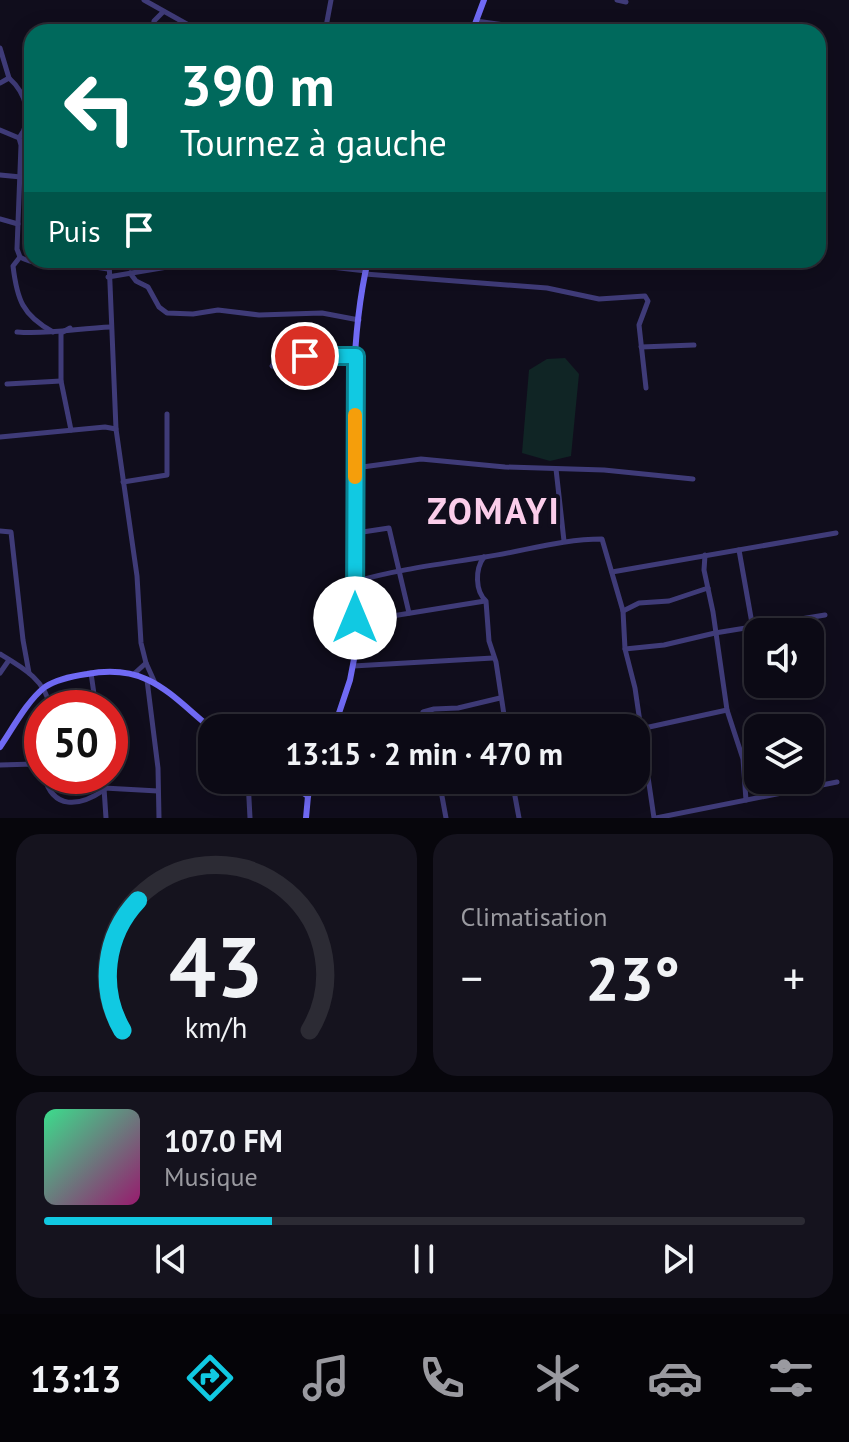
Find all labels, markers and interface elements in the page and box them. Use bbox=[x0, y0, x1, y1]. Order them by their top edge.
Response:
text: 390 m bbox=[180, 49, 335, 121]
icon: left bbox=[48, 56, 152, 160]
text: Tournez à gauche bbox=[180, 119, 447, 166]
icon: arrive bbox=[117, 208, 161, 252]
text: Puis bbox=[48, 211, 101, 250]
pin bbox=[271, 322, 339, 390]
icon: arrive bbox=[283, 334, 327, 378]
district label: ZOMAYI bbox=[427, 487, 561, 534]
position arrow bbox=[313, 576, 397, 660]
map controls bbox=[744, 618, 824, 794]
button: sound bbox=[744, 618, 824, 698]
speed limit sign: 50 bbox=[24, 690, 128, 794]
button: layers bbox=[744, 714, 824, 794]
text: 13:15 · 2 min · 470 m bbox=[285, 734, 563, 773]
text: Climatisation bbox=[461, 900, 607, 933]
text: 43 bbox=[169, 912, 263, 1020]
text: 23° bbox=[586, 939, 680, 1017]
text: − bbox=[461, 949, 483, 1006]
text: + bbox=[783, 949, 805, 1006]
text: km/h bbox=[185, 1009, 248, 1046]
text: 107.0 FM bbox=[164, 1121, 283, 1160]
text: Musique bbox=[164, 1160, 258, 1193]
icon: previous bbox=[149, 1237, 193, 1281]
icon: pause bbox=[402, 1237, 446, 1281]
icon: next bbox=[656, 1237, 700, 1281]
icon: directions bbox=[182, 1350, 238, 1406]
icon: music bbox=[298, 1350, 354, 1406]
icon: phone bbox=[414, 1350, 470, 1406]
icon: climate bbox=[530, 1350, 586, 1406]
icon: car bbox=[647, 1350, 703, 1406]
icon: filters bbox=[763, 1350, 819, 1406]
text: 13:13 bbox=[30, 1355, 121, 1402]

